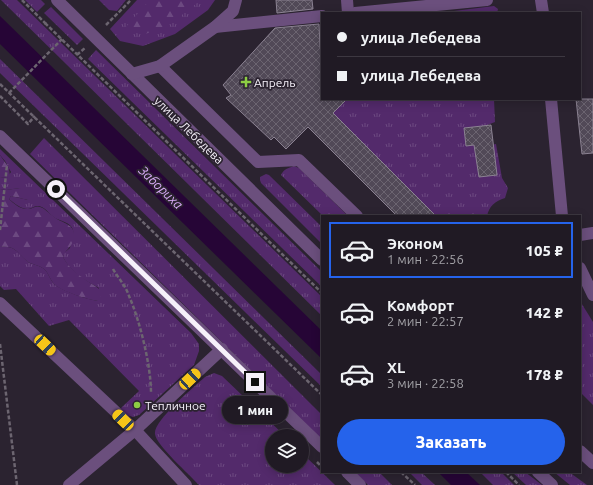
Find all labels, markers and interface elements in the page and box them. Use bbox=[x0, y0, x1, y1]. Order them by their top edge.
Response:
text: улица Лебедева bbox=[361, 29, 481, 46]
text: улица Лебедева bbox=[361, 67, 481, 84]
place label: Апрель bbox=[254, 76, 296, 89]
marker: Апрель bbox=[241, 77, 251, 87]
street label: улица Лебедева bbox=[152, 94, 226, 166]
water label: Забориха bbox=[136, 162, 186, 211]
route start bbox=[47, 180, 65, 198]
icon: car bbox=[339, 232, 375, 268]
text: Эконом bbox=[387, 235, 443, 252]
text: 105 ₽ bbox=[526, 242, 563, 259]
text: 1 мин · 22:56 bbox=[387, 252, 464, 266]
icon: car bbox=[339, 294, 375, 330]
text: Комфорт bbox=[387, 297, 454, 314]
text: 142 ₽ bbox=[526, 304, 563, 321]
text: 2 мин · 22:57 bbox=[387, 314, 464, 328]
car bbox=[32, 332, 58, 358]
icon: car bbox=[339, 356, 375, 392]
text: XL bbox=[387, 359, 405, 376]
car bbox=[177, 366, 203, 392]
text: 178 ₽ bbox=[526, 366, 563, 383]
route end bbox=[246, 373, 264, 391]
text: 3 мин · 22:58 bbox=[387, 376, 464, 390]
callout: 1 мин bbox=[222, 396, 288, 424]
place label: Тепличное bbox=[145, 399, 206, 412]
marker: Тепличное bbox=[132, 400, 142, 410]
text: 1 мин bbox=[237, 403, 273, 417]
car bbox=[110, 407, 136, 433]
button: Заказать bbox=[337, 419, 565, 465]
map controls bbox=[265, 429, 309, 473]
button: layers bbox=[265, 429, 309, 473]

